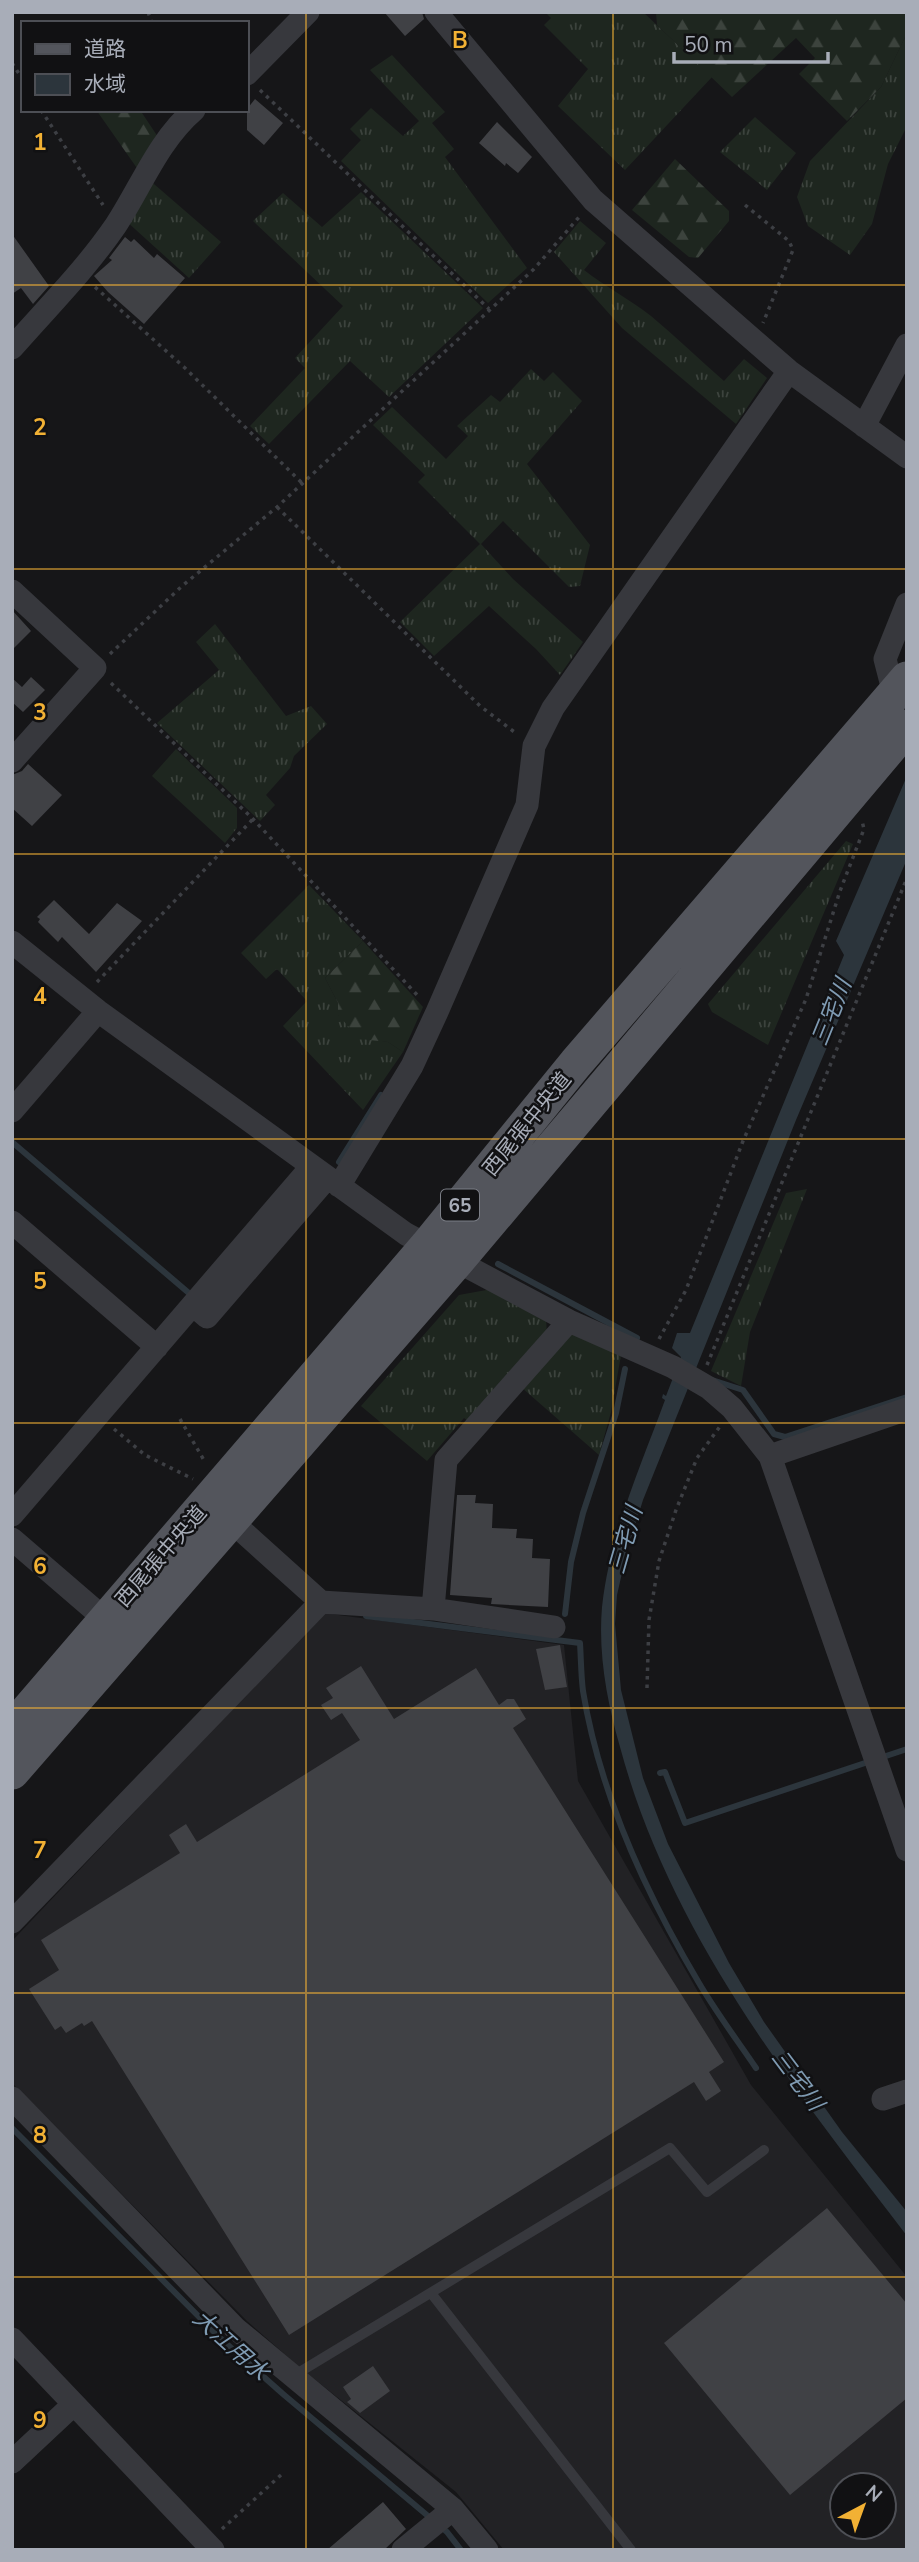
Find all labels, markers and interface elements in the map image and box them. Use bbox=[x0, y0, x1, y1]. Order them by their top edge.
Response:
legend bbox=[21, 21, 248, 112]
scale bar bbox=[674, 21, 828, 65]
text: B bbox=[452, 25, 468, 56]
text: 50 m bbox=[684, 31, 733, 59]
text: 道路 bbox=[84, 35, 126, 63]
text: 水域 bbox=[84, 70, 126, 98]
text: 1 bbox=[33, 127, 47, 158]
text: 2 bbox=[33, 412, 47, 443]
text: 3 bbox=[33, 697, 47, 728]
water label: 三宅川 bbox=[804, 972, 860, 1050]
text: 4 bbox=[33, 981, 47, 1012]
street label: 西尾張中央道 bbox=[476, 1066, 578, 1182]
road number: 65 bbox=[441, 1190, 479, 1220]
text: 5 bbox=[33, 1266, 47, 1297]
street label: 西尾張中央道 bbox=[109, 1499, 213, 1613]
water label: 三宅川 bbox=[601, 1500, 651, 1578]
text: 6 bbox=[33, 1551, 47, 1582]
text: 7 bbox=[33, 1835, 47, 1866]
water label: 三宅川 bbox=[764, 2043, 833, 2120]
text: 8 bbox=[33, 2120, 47, 2151]
water label: 大江用水 bbox=[186, 2303, 277, 2390]
text: 9 bbox=[33, 2405, 47, 2436]
north arrow bbox=[828, 2471, 898, 2541]
text: N bbox=[860, 2479, 887, 2508]

